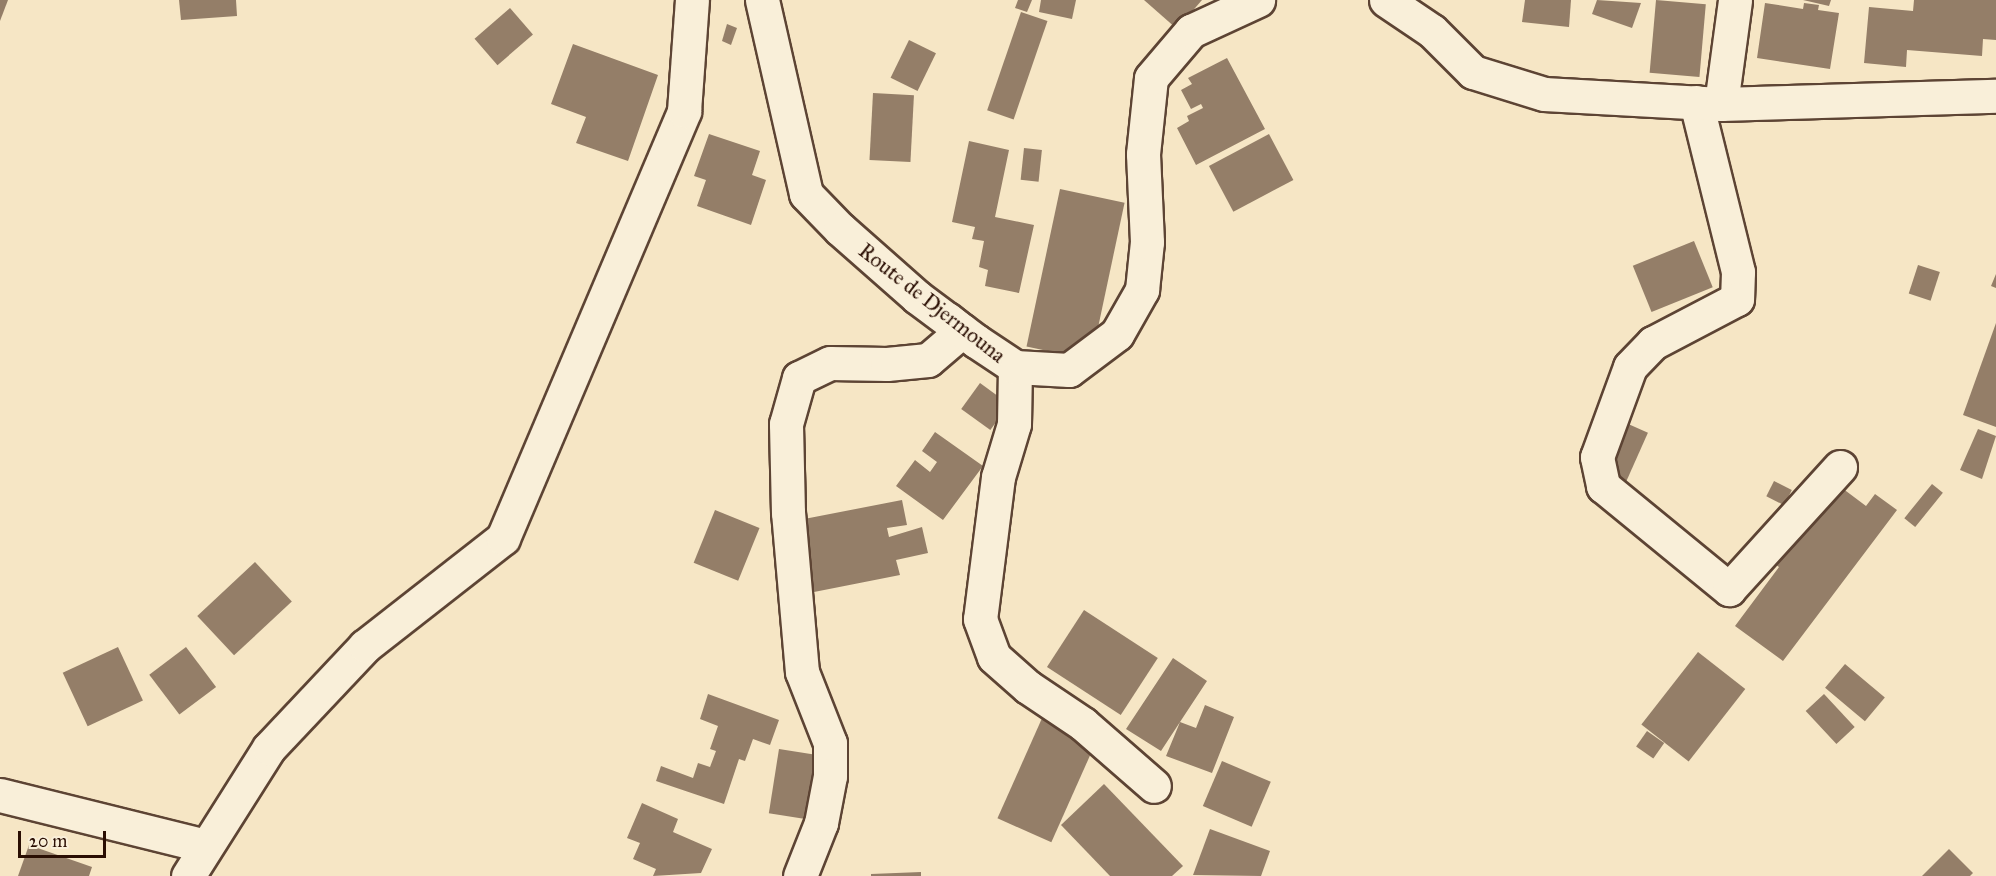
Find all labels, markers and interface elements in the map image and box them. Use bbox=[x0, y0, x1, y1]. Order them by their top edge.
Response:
street label: Route de Djermouna bbox=[854, 238, 1010, 368]
scale bar bbox=[21, 819, 110, 857]
text: 20 m bbox=[29, 830, 67, 852]

